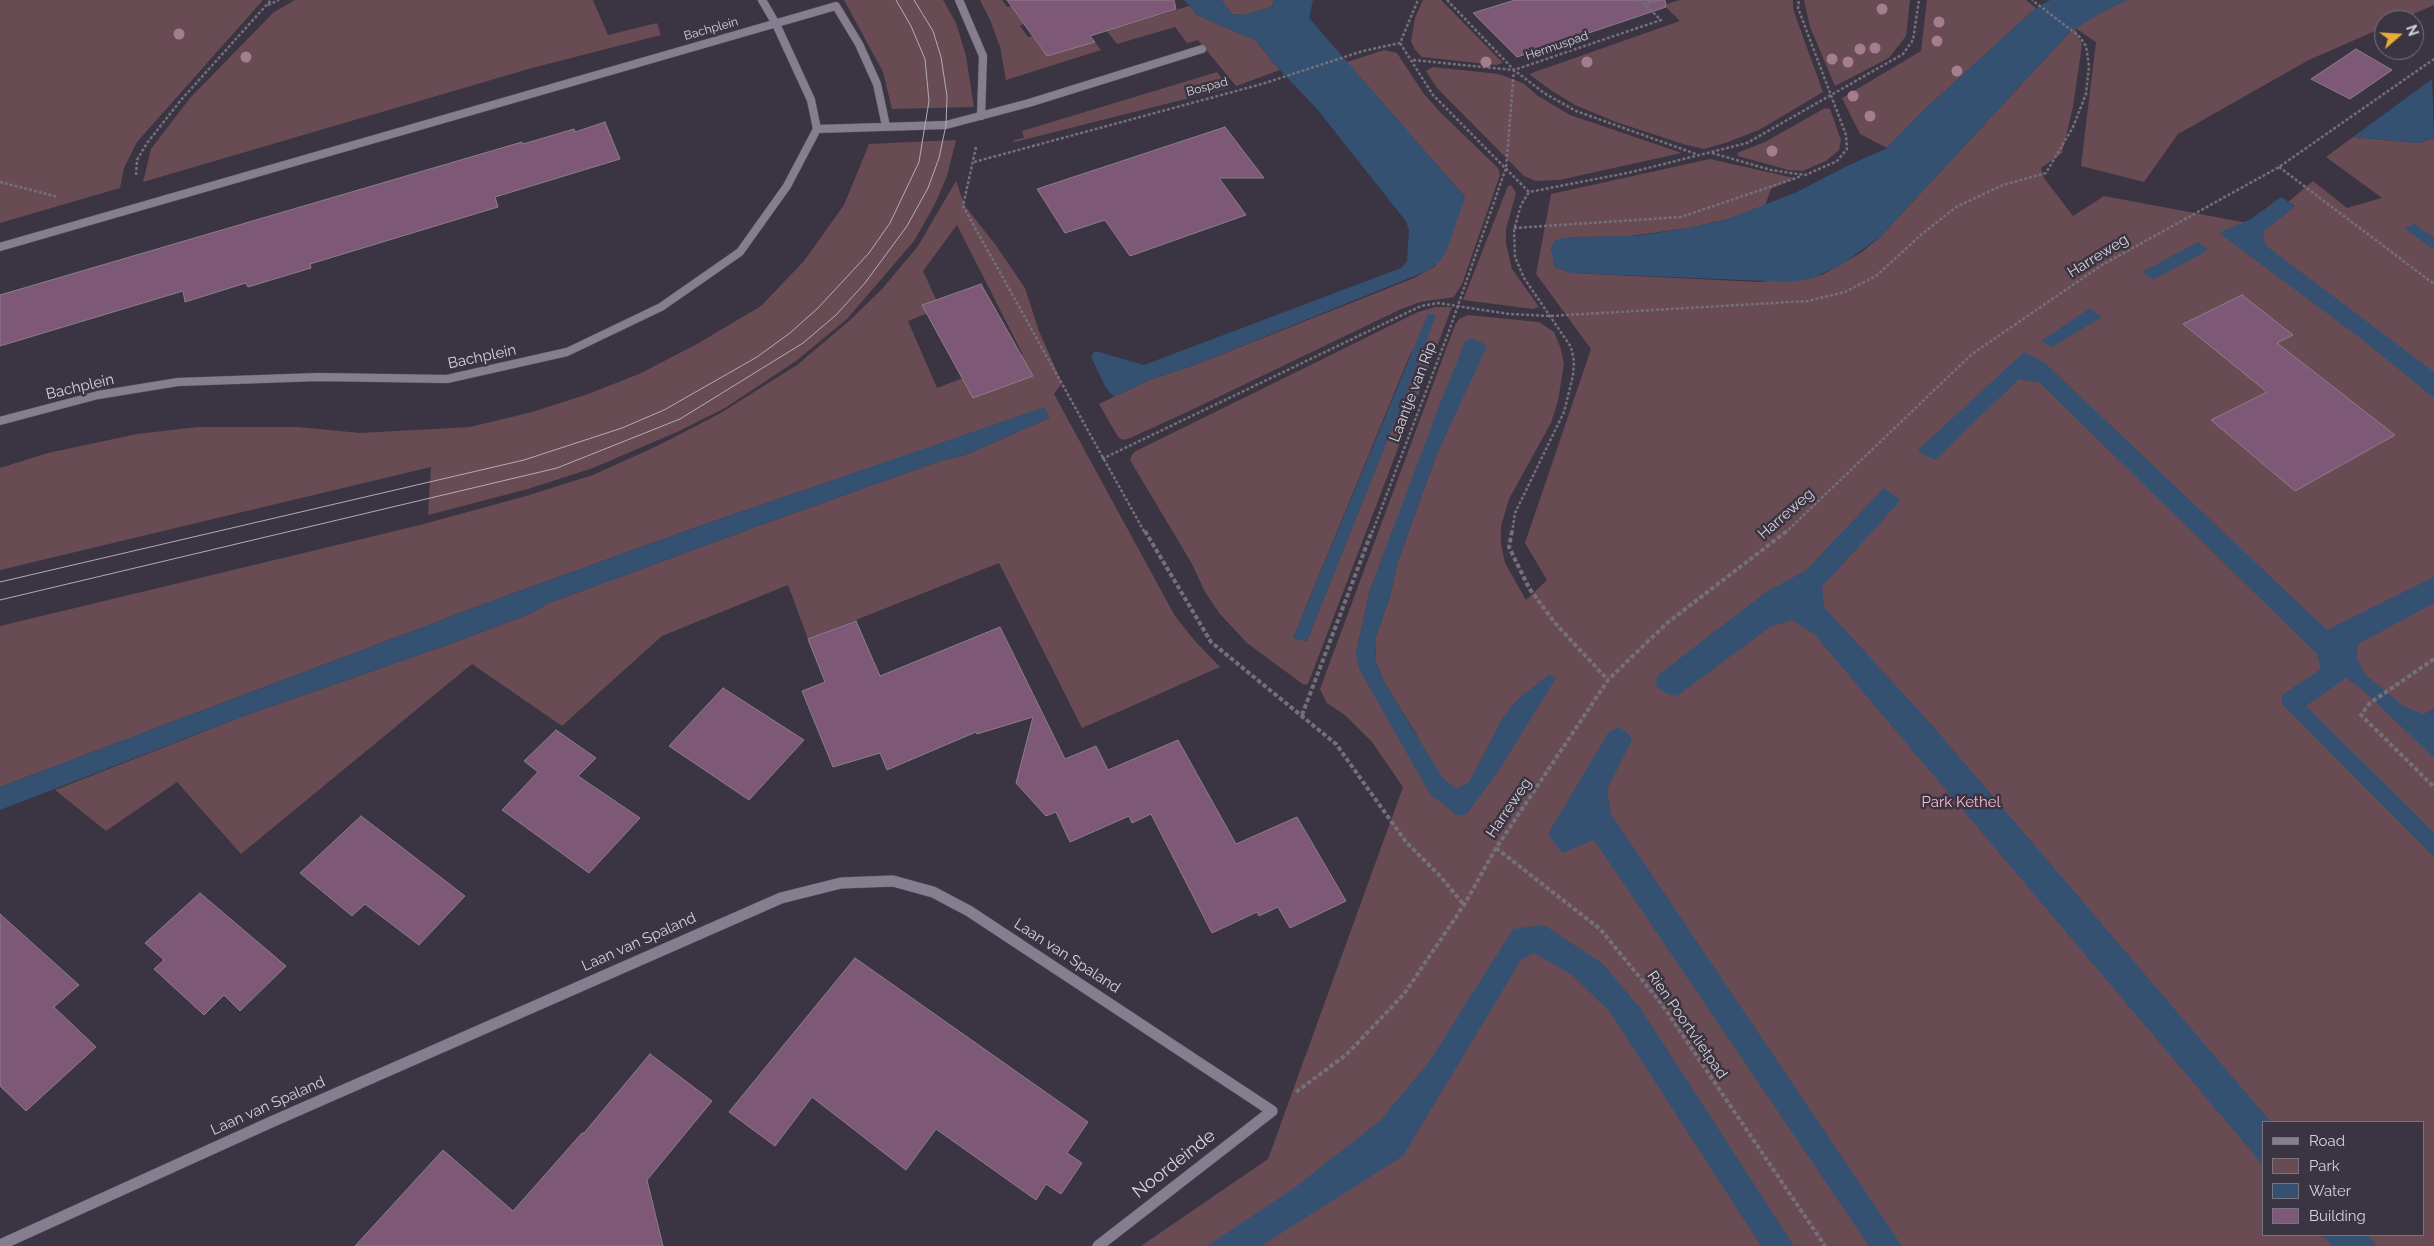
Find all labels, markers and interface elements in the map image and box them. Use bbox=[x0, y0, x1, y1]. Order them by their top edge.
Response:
north arrow bbox=[2374, 10, 2424, 60]
street label: Bachplein bbox=[682, 14, 740, 44]
text: N bbox=[2403, 23, 2422, 38]
street label: Hermuspad bbox=[1524, 29, 1590, 63]
street label: Bospad bbox=[1185, 75, 1229, 99]
street label: Harreweg bbox=[2064, 230, 2132, 282]
street label: Laantje van Rip bbox=[1386, 339, 1440, 445]
street label: Bachplein bbox=[446, 341, 518, 373]
street label: Bachplein bbox=[44, 370, 116, 404]
street label: Harreweg bbox=[1754, 485, 1818, 543]
street label: Harreweg bbox=[1483, 775, 1535, 841]
park label: Park Kethel bbox=[1921, 793, 2001, 811]
street label: Laan van Spaland bbox=[579, 909, 699, 975]
street label: Laan van Spaland bbox=[1010, 915, 1124, 997]
street label: Rien Poortvlietpad bbox=[1643, 968, 1731, 1082]
street label: Laan van Spaland bbox=[208, 1073, 328, 1139]
legend bbox=[2262, 1121, 2424, 1236]
street label: Noordeinde bbox=[1128, 1125, 1220, 1203]
text: Road bbox=[2309, 1132, 2345, 1150]
text: Park bbox=[2309, 1157, 2340, 1175]
text: Water bbox=[2309, 1182, 2351, 1200]
text: Building bbox=[2309, 1207, 2366, 1225]

